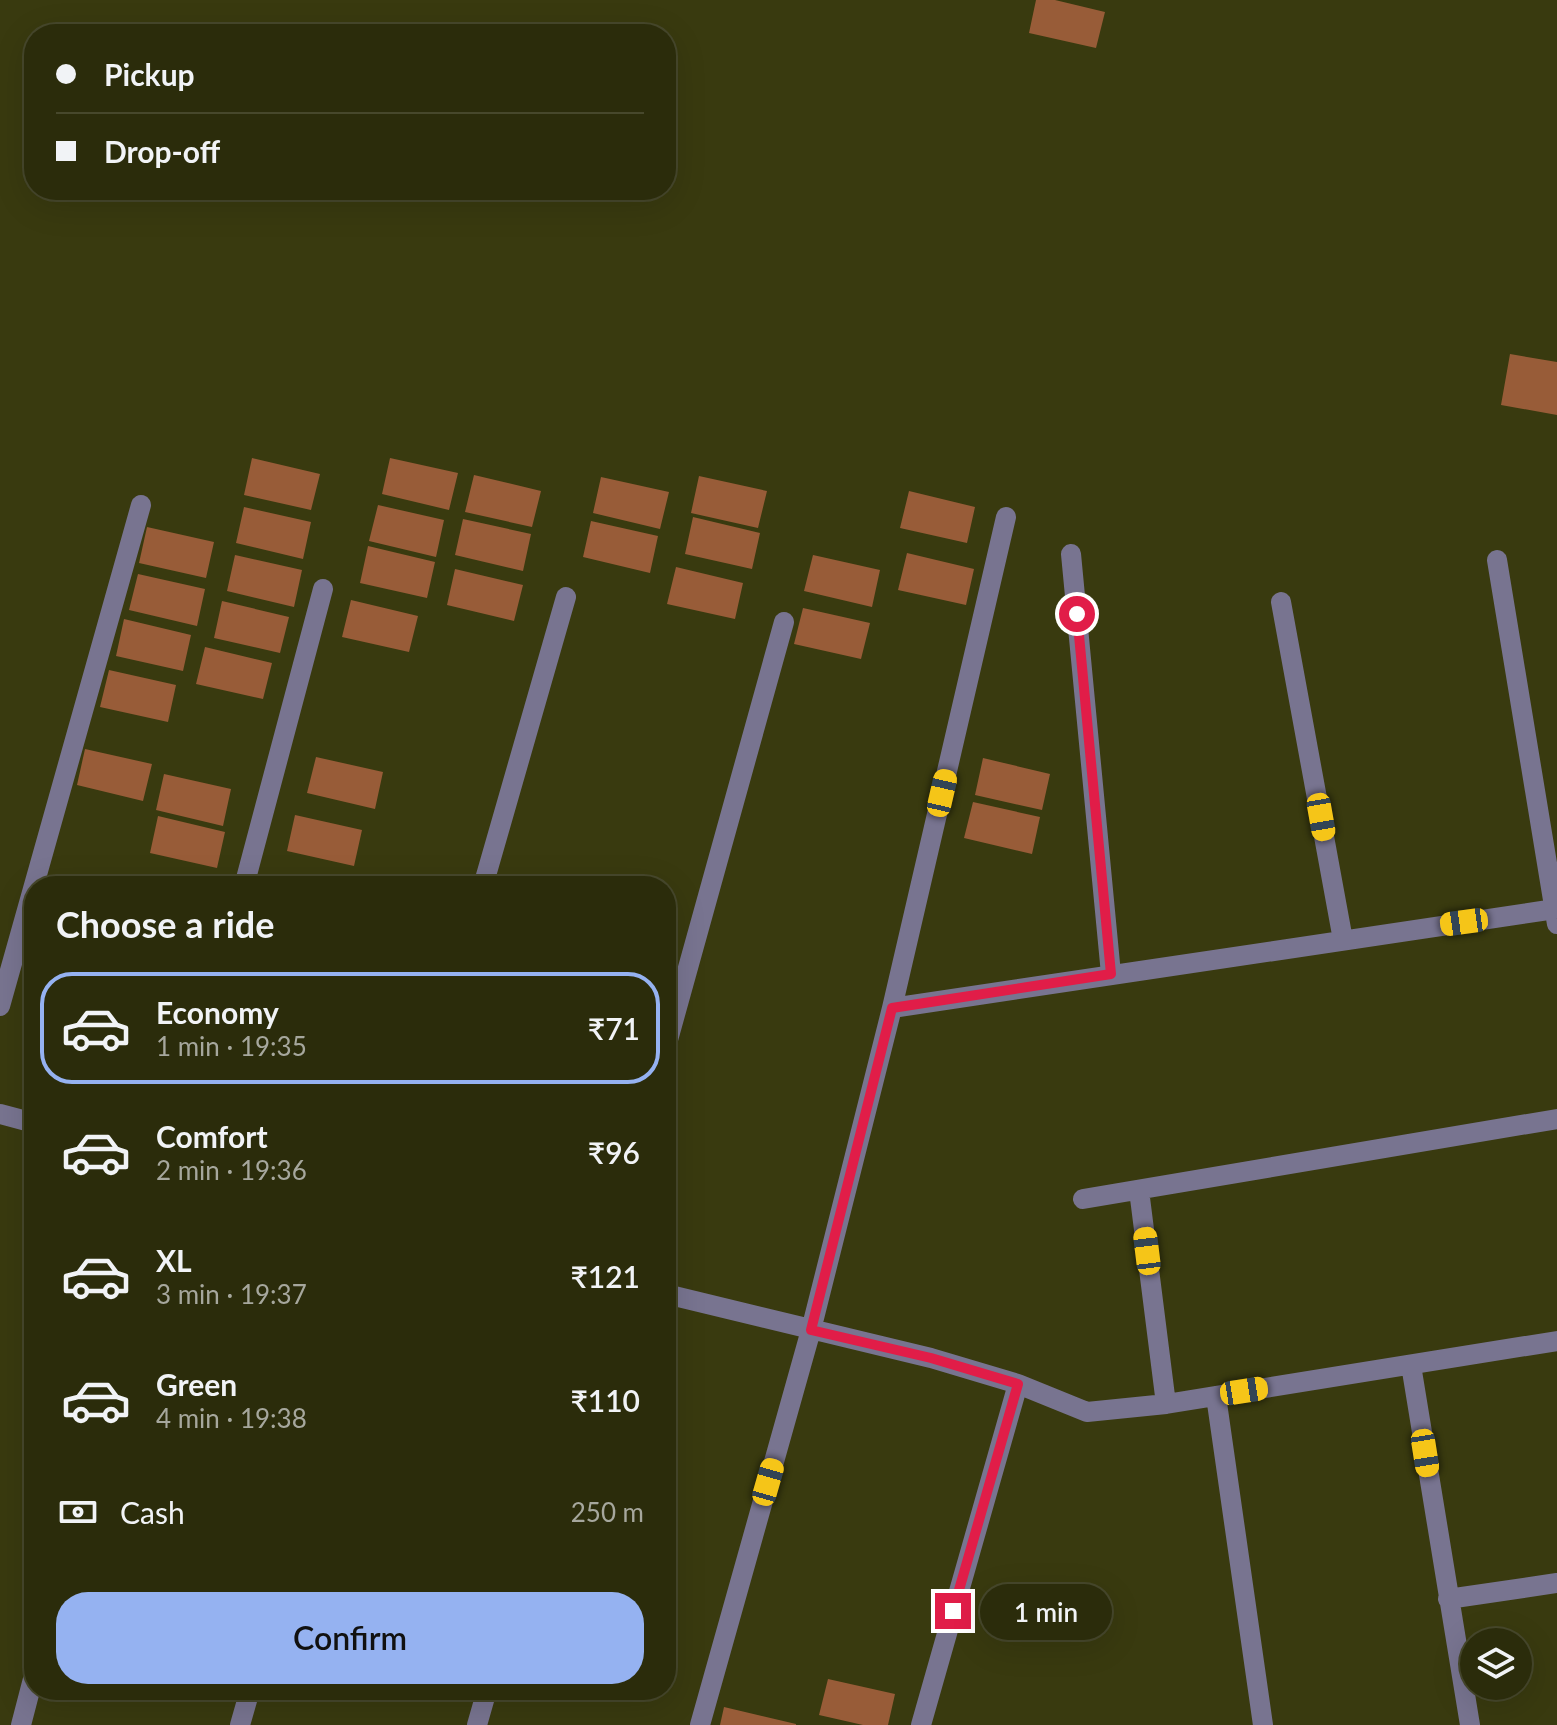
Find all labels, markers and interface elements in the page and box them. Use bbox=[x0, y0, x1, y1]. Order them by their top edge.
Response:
text: Pickup bbox=[104, 56, 195, 92]
text: Drop-off bbox=[104, 133, 220, 169]
route start bbox=[1059, 596, 1095, 632]
car bbox=[925, 767, 959, 819]
car bbox=[1305, 791, 1337, 843]
text: Choose a ride bbox=[56, 902, 275, 946]
car bbox=[1439, 907, 1489, 937]
icon: car bbox=[60, 992, 132, 1064]
text: Economy bbox=[156, 994, 279, 1030]
text: ₹71 bbox=[588, 1010, 640, 1046]
text: 1 min · 19:35 bbox=[156, 1030, 307, 1062]
icon: car bbox=[60, 1116, 132, 1188]
text: Comfort bbox=[156, 1118, 268, 1154]
text: ₹96 bbox=[588, 1134, 640, 1170]
text: 2 min · 19:36 bbox=[156, 1154, 307, 1186]
car bbox=[1132, 1226, 1162, 1276]
icon: car bbox=[60, 1240, 132, 1312]
text: XL bbox=[156, 1242, 192, 1278]
text: ₹121 bbox=[570, 1258, 640, 1294]
text: 3 min · 19:37 bbox=[156, 1278, 307, 1310]
icon: car bbox=[60, 1364, 132, 1436]
text: Green bbox=[156, 1366, 237, 1402]
car bbox=[1218, 1375, 1270, 1407]
text: ₹110 bbox=[570, 1382, 640, 1418]
text: 4 min · 19:38 bbox=[156, 1402, 307, 1434]
car bbox=[1409, 1427, 1441, 1479]
car bbox=[750, 1456, 786, 1508]
icon: cash bbox=[56, 1490, 100, 1534]
text: Cash bbox=[120, 1494, 185, 1530]
text: 250 m bbox=[571, 1496, 644, 1528]
callout: 1 min bbox=[981, 1583, 1113, 1639]
button: Confirm bbox=[56, 1592, 644, 1684]
route end bbox=[935, 1593, 971, 1629]
text: 1 min bbox=[1014, 1596, 1078, 1628]
map controls bbox=[1460, 1628, 1532, 1700]
button: layers bbox=[1460, 1628, 1532, 1700]

